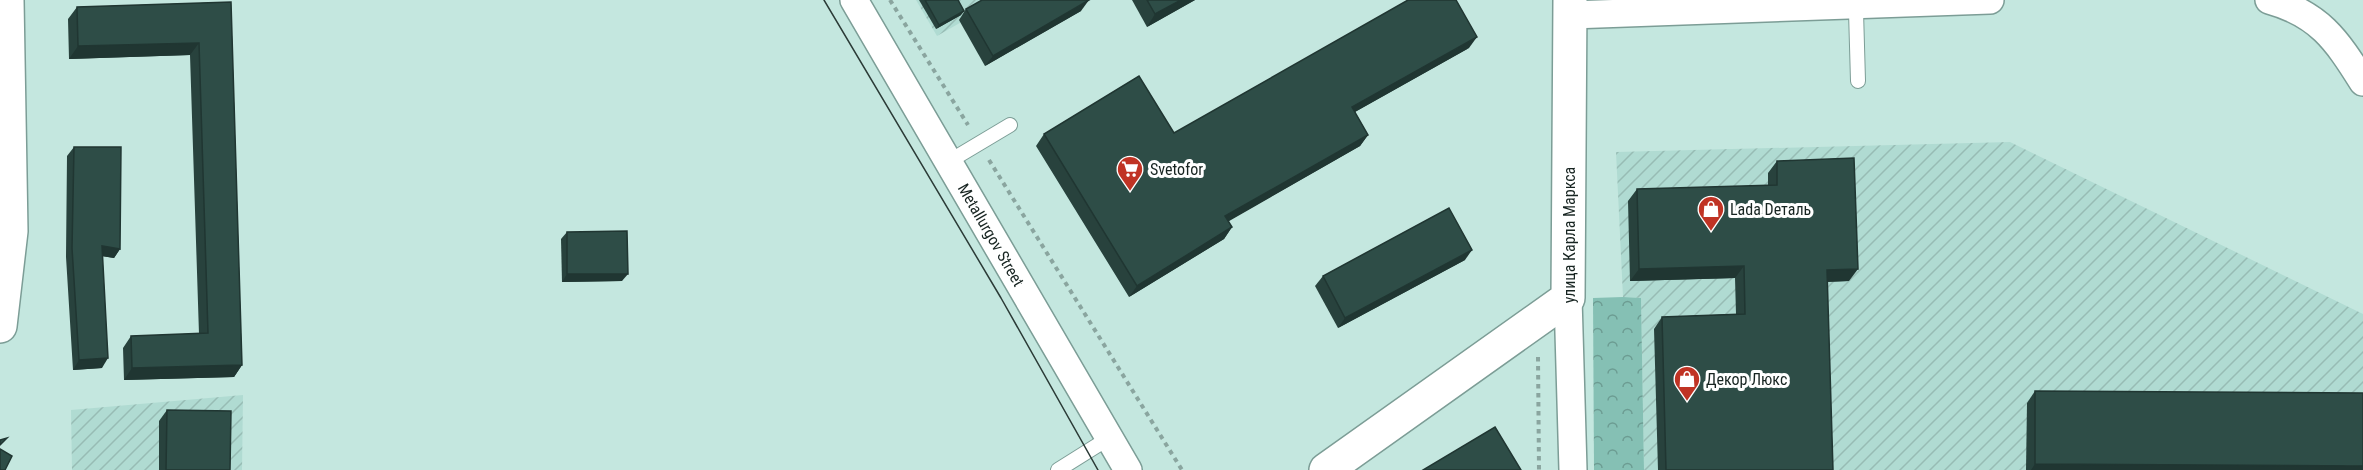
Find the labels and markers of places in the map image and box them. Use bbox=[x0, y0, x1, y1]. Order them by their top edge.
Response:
supermarket icon: Svetofor bbox=[1115, 154, 1145, 192]
place label: Svetofor bbox=[1150, 160, 1203, 179]
shop icon: Lada Dеталь bbox=[1696, 194, 1726, 232]
place label: Lada Dеталь bbox=[1730, 200, 1811, 219]
shop icon: Декор Люкс bbox=[1672, 364, 1702, 402]
place label: Декор Люкс bbox=[1706, 370, 1787, 389]

